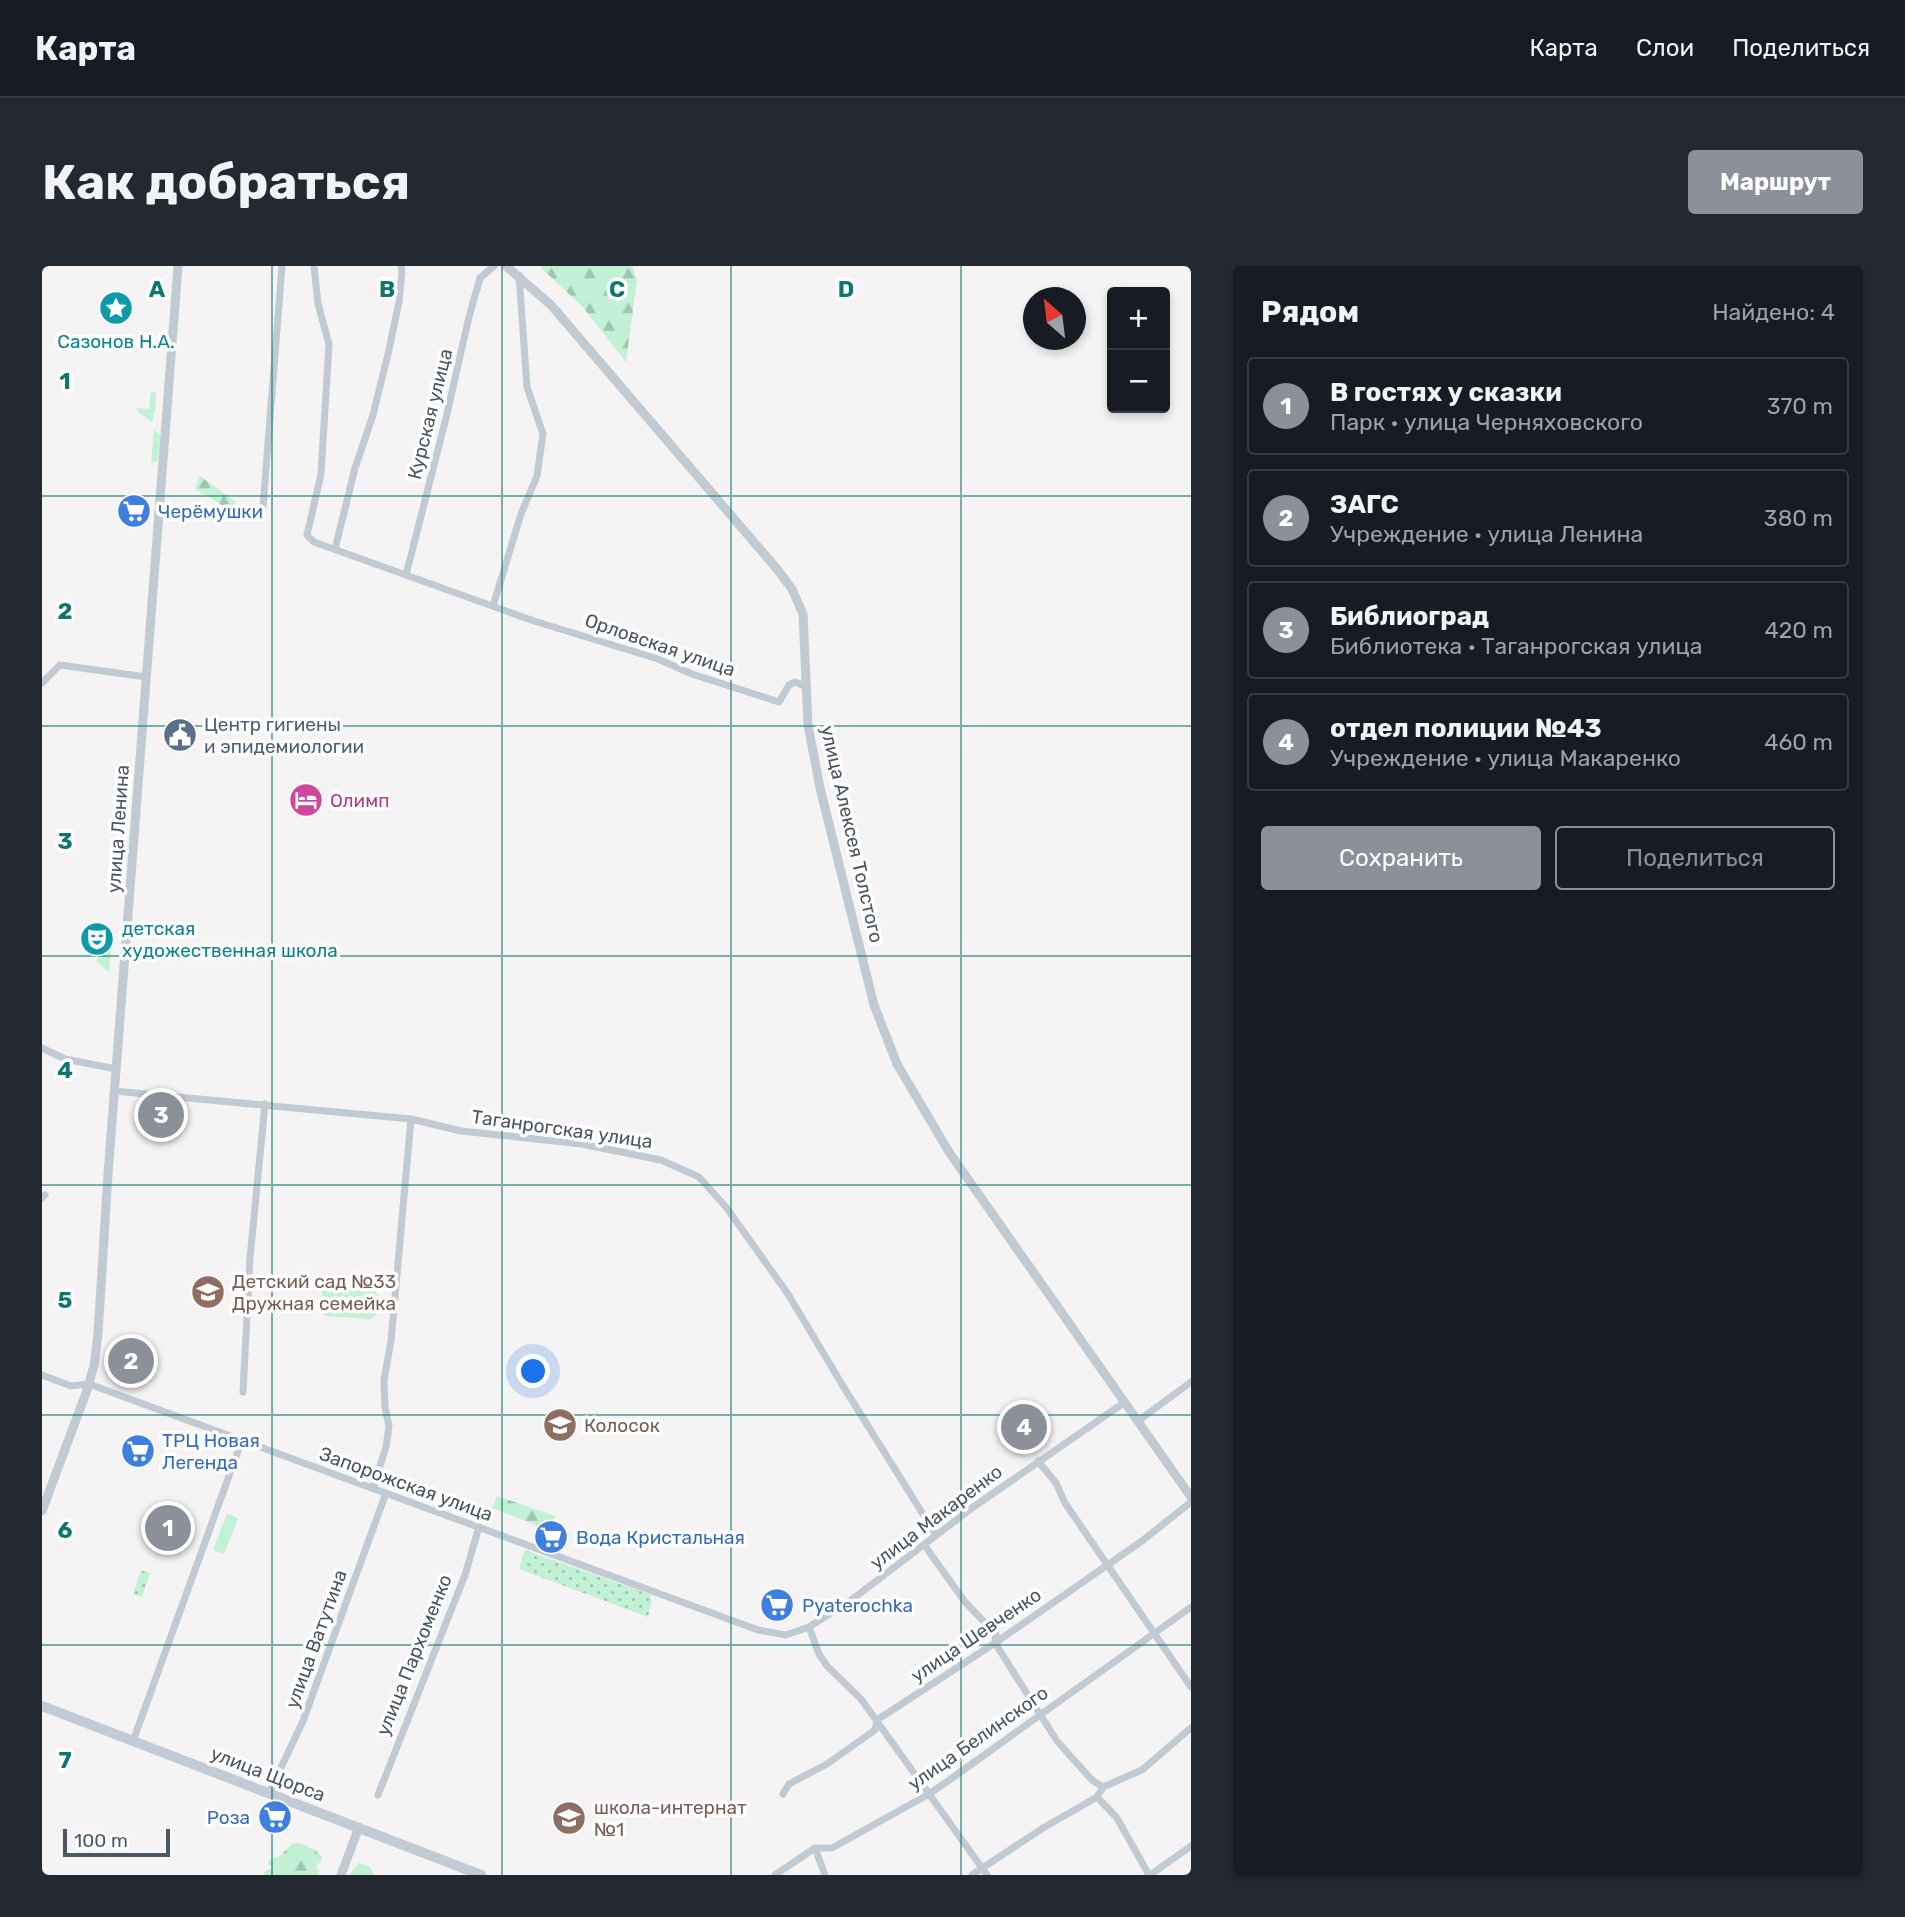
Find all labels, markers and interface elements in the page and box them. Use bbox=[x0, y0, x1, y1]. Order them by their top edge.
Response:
text: Карта bbox=[35, 29, 136, 68]
text: Карта bbox=[1529, 34, 1598, 62]
text: Слои bbox=[1636, 34, 1694, 62]
text: Поделиться bbox=[1732, 34, 1870, 62]
button: Маршрут bbox=[1688, 150, 1863, 214]
text: Как добраться bbox=[42, 153, 410, 211]
text: A bbox=[149, 275, 166, 303]
text: B bbox=[379, 275, 395, 303]
text: C bbox=[609, 275, 625, 303]
text: D bbox=[838, 275, 854, 303]
north arrow bbox=[1023, 287, 1086, 350]
map controls bbox=[1107, 287, 1170, 413]
button: + bbox=[1107, 287, 1170, 350]
place icon: Сазонов Н.А. bbox=[97, 289, 135, 327]
text: Рядом bbox=[1261, 294, 1359, 330]
text: Найдено: 4 bbox=[1712, 298, 1835, 326]
place label: Сазонов Н.А. bbox=[57, 330, 175, 353]
street label: Курская улица bbox=[403, 346, 457, 482]
button: − bbox=[1107, 350, 1170, 413]
text: 1 bbox=[59, 367, 71, 395]
text: В гостях у сказки bbox=[1330, 377, 1562, 408]
text: 1 bbox=[1280, 392, 1292, 420]
text: 370 m bbox=[1767, 392, 1833, 420]
text: Парк · улица Черняховского bbox=[1330, 408, 1643, 436]
text: ЗАГС bbox=[1330, 489, 1399, 520]
supermarket icon: Черёмушки bbox=[115, 492, 153, 530]
place label: Черёмушки bbox=[158, 500, 263, 523]
text: 2 bbox=[1279, 504, 1293, 532]
text: 380 m bbox=[1764, 504, 1833, 532]
text: Учреждение · улица Ленина bbox=[1330, 520, 1643, 548]
text: 2 bbox=[58, 597, 72, 625]
text: Библиоград bbox=[1330, 601, 1489, 632]
street label: Орловская улица bbox=[582, 608, 738, 682]
text: 3 bbox=[1278, 616, 1294, 644]
text: 420 m bbox=[1765, 616, 1833, 644]
text: Библиотека · Таганрогская улица bbox=[1330, 632, 1702, 660]
place label: Центр гигиены и эпидемиологии bbox=[204, 713, 364, 758]
text: отдел полиции №43 bbox=[1330, 713, 1602, 744]
public building icon: Центр гигиены и эпидемиологии bbox=[161, 716, 199, 754]
street label: улица Алексея Толстого bbox=[816, 723, 888, 945]
text: 4 bbox=[1278, 728, 1294, 756]
text: 460 m bbox=[1764, 728, 1833, 756]
text: Учреждение · улица Макаренко bbox=[1330, 744, 1681, 772]
street label: улица Ленина bbox=[102, 764, 134, 894]
hotel icon: Олимп bbox=[287, 781, 325, 819]
place label: Олимп bbox=[330, 789, 389, 812]
button: Сохранить bbox=[1261, 826, 1541, 890]
button: Поделиться bbox=[1555, 826, 1835, 890]
text: 3 bbox=[57, 827, 73, 855]
place label: детская художественная школа bbox=[122, 917, 338, 962]
theatre icon: детская художественная школа bbox=[78, 920, 116, 958]
text: 4 bbox=[57, 1056, 73, 1084]
pin: 3 bbox=[138, 1089, 184, 1141]
street label: Таганрогская улица bbox=[470, 1105, 654, 1153]
place label: Детский сад №33 Дружная семейка bbox=[232, 1270, 396, 1315]
school or university icon: Детский сад №33 Дружная семейка bbox=[189, 1273, 227, 1311]
text: 5 bbox=[58, 1286, 73, 1314]
pin: 2 bbox=[108, 1335, 154, 1387]
your location bbox=[516, 1354, 550, 1388]
pin: 4 bbox=[1001, 1401, 1047, 1453]
school or university icon: Колосок bbox=[541, 1406, 579, 1444]
place label: Колосок bbox=[584, 1414, 660, 1437]
place label: ТРЦ Новая Легенда bbox=[162, 1429, 260, 1474]
supermarket icon: ТРЦ Новая Легенда bbox=[119, 1432, 157, 1470]
street label: Запорожская улица bbox=[316, 1442, 496, 1526]
street label: улица Макаренко bbox=[865, 1460, 1007, 1574]
pin: 1 bbox=[145, 1502, 191, 1554]
text: 6 bbox=[58, 1516, 73, 1544]
supermarket icon: Вода Кристальная bbox=[532, 1518, 570, 1556]
place label: Вода Кристальная bbox=[576, 1526, 745, 1549]
street label: улица Ватутина bbox=[280, 1566, 352, 1712]
street label: улица Пархоменко bbox=[371, 1571, 457, 1739]
street label: улица Шевченко bbox=[907, 1583, 1045, 1687]
supermarket icon: Pyaterochka bbox=[758, 1586, 796, 1624]
place label: Pyaterochka bbox=[802, 1594, 913, 1617]
street label: улица Белинского bbox=[903, 1681, 1053, 1795]
street label: улица Щорса bbox=[207, 1742, 329, 1806]
text: 7 bbox=[58, 1746, 72, 1774]
place label: школа-интернат №1 bbox=[594, 1796, 747, 1841]
supermarket icon: Роза bbox=[256, 1798, 294, 1836]
school or university icon: школа-интернат №1 bbox=[550, 1799, 588, 1837]
place label: Роза bbox=[207, 1806, 250, 1829]
scale bar bbox=[63, 1826, 170, 1858]
text: 100 m bbox=[74, 1829, 128, 1852]

